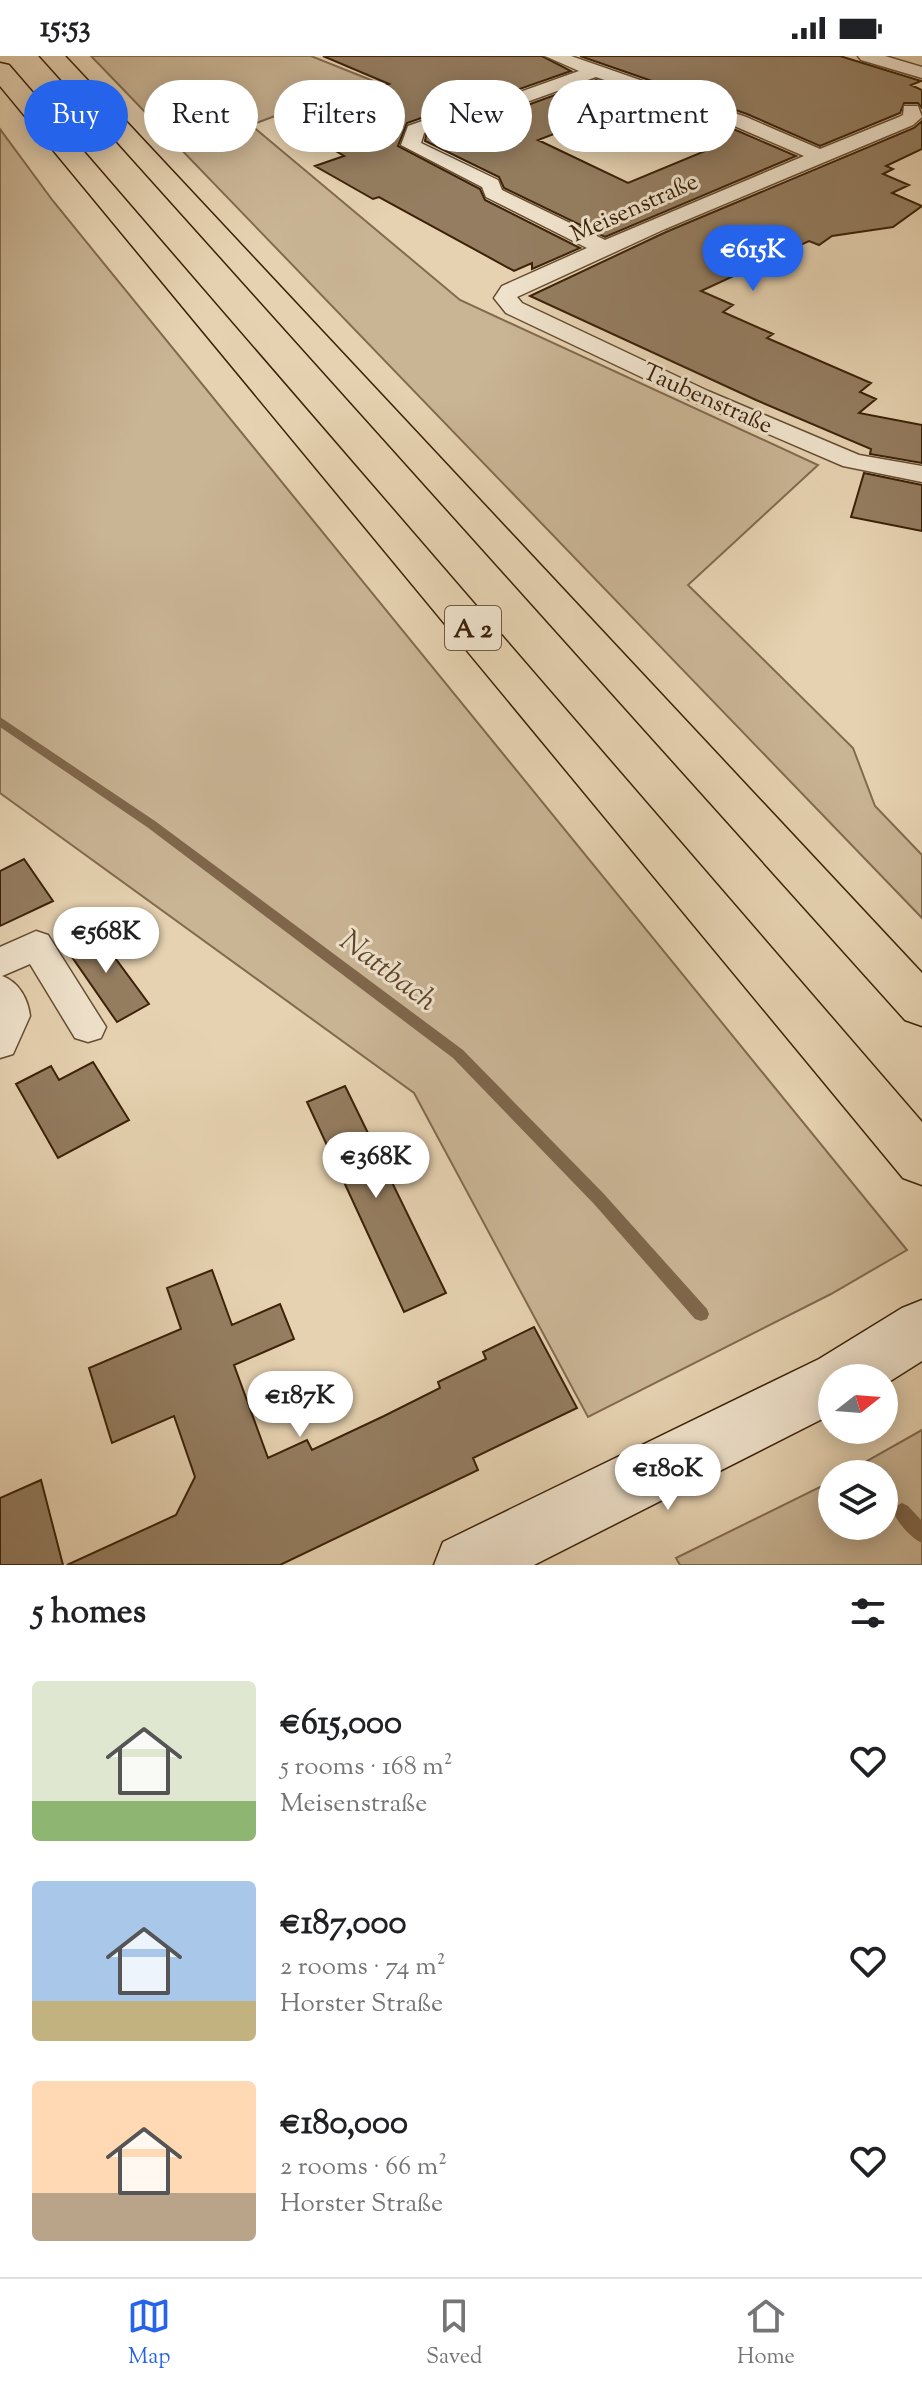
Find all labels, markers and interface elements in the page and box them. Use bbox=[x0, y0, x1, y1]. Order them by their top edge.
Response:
text: 15:53 bbox=[40, 7, 91, 50]
chip: Buy bbox=[24, 80, 128, 152]
chip: Rent bbox=[144, 80, 258, 152]
chip: Filters bbox=[274, 80, 405, 152]
chip: New bbox=[421, 80, 532, 152]
chip: Apartment bbox=[548, 80, 737, 152]
street label: Meisenstraße bbox=[566, 166, 704, 252]
pin: €615K bbox=[697, 225, 809, 293]
text: €615K bbox=[720, 232, 786, 269]
street label: Taubenstraße bbox=[637, 356, 778, 444]
road number: A 2 bbox=[445, 606, 501, 650]
pin: €568K bbox=[50, 907, 162, 975]
text: €568K bbox=[71, 914, 141, 951]
water label: Nattbach bbox=[330, 921, 446, 1023]
pin: €368K bbox=[320, 1132, 432, 1200]
text: €368K bbox=[341, 1139, 411, 1176]
north arrow bbox=[818, 1364, 898, 1444]
map controls bbox=[818, 1364, 898, 1540]
pin: €187K bbox=[244, 1371, 356, 1439]
text: €187K bbox=[265, 1378, 335, 1415]
pin: €180K bbox=[612, 1444, 724, 1512]
text: €180K bbox=[633, 1451, 703, 1488]
button: layers bbox=[818, 1460, 898, 1540]
text: 5 homes bbox=[32, 1589, 146, 1638]
icon: filters bbox=[846, 1591, 890, 1635]
text: €615,000 bbox=[280, 1700, 402, 1749]
icon: home bbox=[96, 1713, 192, 1809]
icon: heart bbox=[846, 1739, 890, 1783]
text: 5 rooms · 168 m² bbox=[280, 1749, 453, 1786]
text: Meisenstraße bbox=[280, 1786, 427, 1823]
text: €187,000 bbox=[280, 1900, 406, 1949]
icon: home bbox=[96, 1913, 192, 2009]
icon: heart bbox=[846, 1939, 890, 1983]
text: 2 rooms · 74 m² bbox=[280, 1949, 445, 1986]
text: Horster Straße bbox=[280, 1986, 443, 2023]
text: €180,000 bbox=[280, 2100, 408, 2149]
icon: home bbox=[96, 2113, 192, 2209]
icon: heart bbox=[846, 2139, 890, 2183]
text: 2 rooms · 66 m² bbox=[280, 2149, 447, 2186]
text: Horster Straße bbox=[280, 2186, 443, 2223]
tab: Map bbox=[127, 2294, 171, 2374]
tab: Saved bbox=[426, 2294, 482, 2374]
tab: Home bbox=[737, 2294, 795, 2374]

